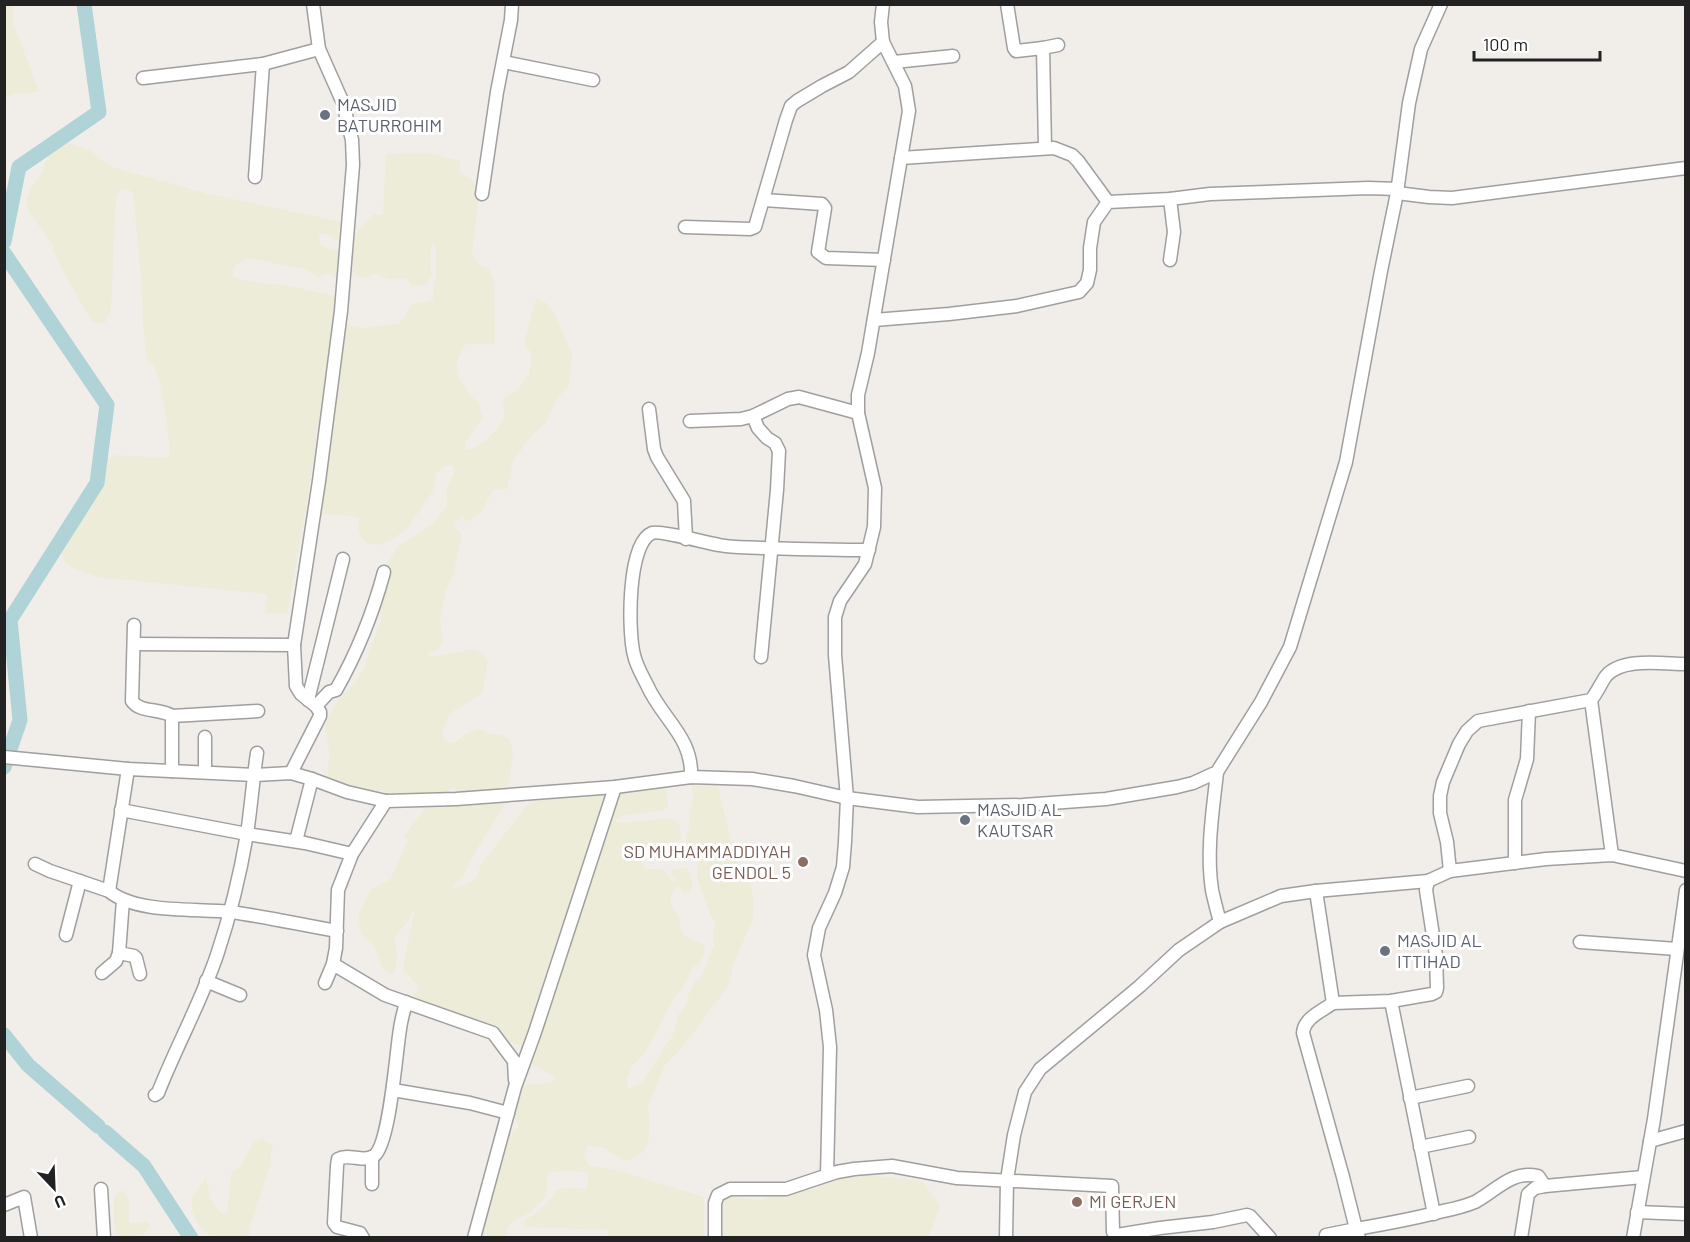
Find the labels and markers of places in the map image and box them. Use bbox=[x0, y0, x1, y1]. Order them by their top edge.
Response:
place label: MASJID BATURROHIM bbox=[337, 93, 442, 136]
marker: MASJID BATURROHIM bbox=[318, 108, 332, 122]
place label: MASJID AL KAUTSAR bbox=[977, 798, 1062, 841]
marker: MASJID AL KAUTSAR bbox=[958, 813, 972, 827]
place label: SD MUHAMMADDIYAH GENDOL 5 bbox=[623, 840, 791, 883]
marker: SD MUHAMMADDIYAH GENDOL 5 bbox=[796, 855, 810, 869]
place label: MASJID AL ITTIHAD bbox=[1397, 929, 1482, 972]
marker: MASJID AL ITTIHAD bbox=[1378, 944, 1392, 958]
place label: MI GERJEN bbox=[1089, 1190, 1177, 1212]
marker: MI GERJEN bbox=[1070, 1195, 1084, 1209]

